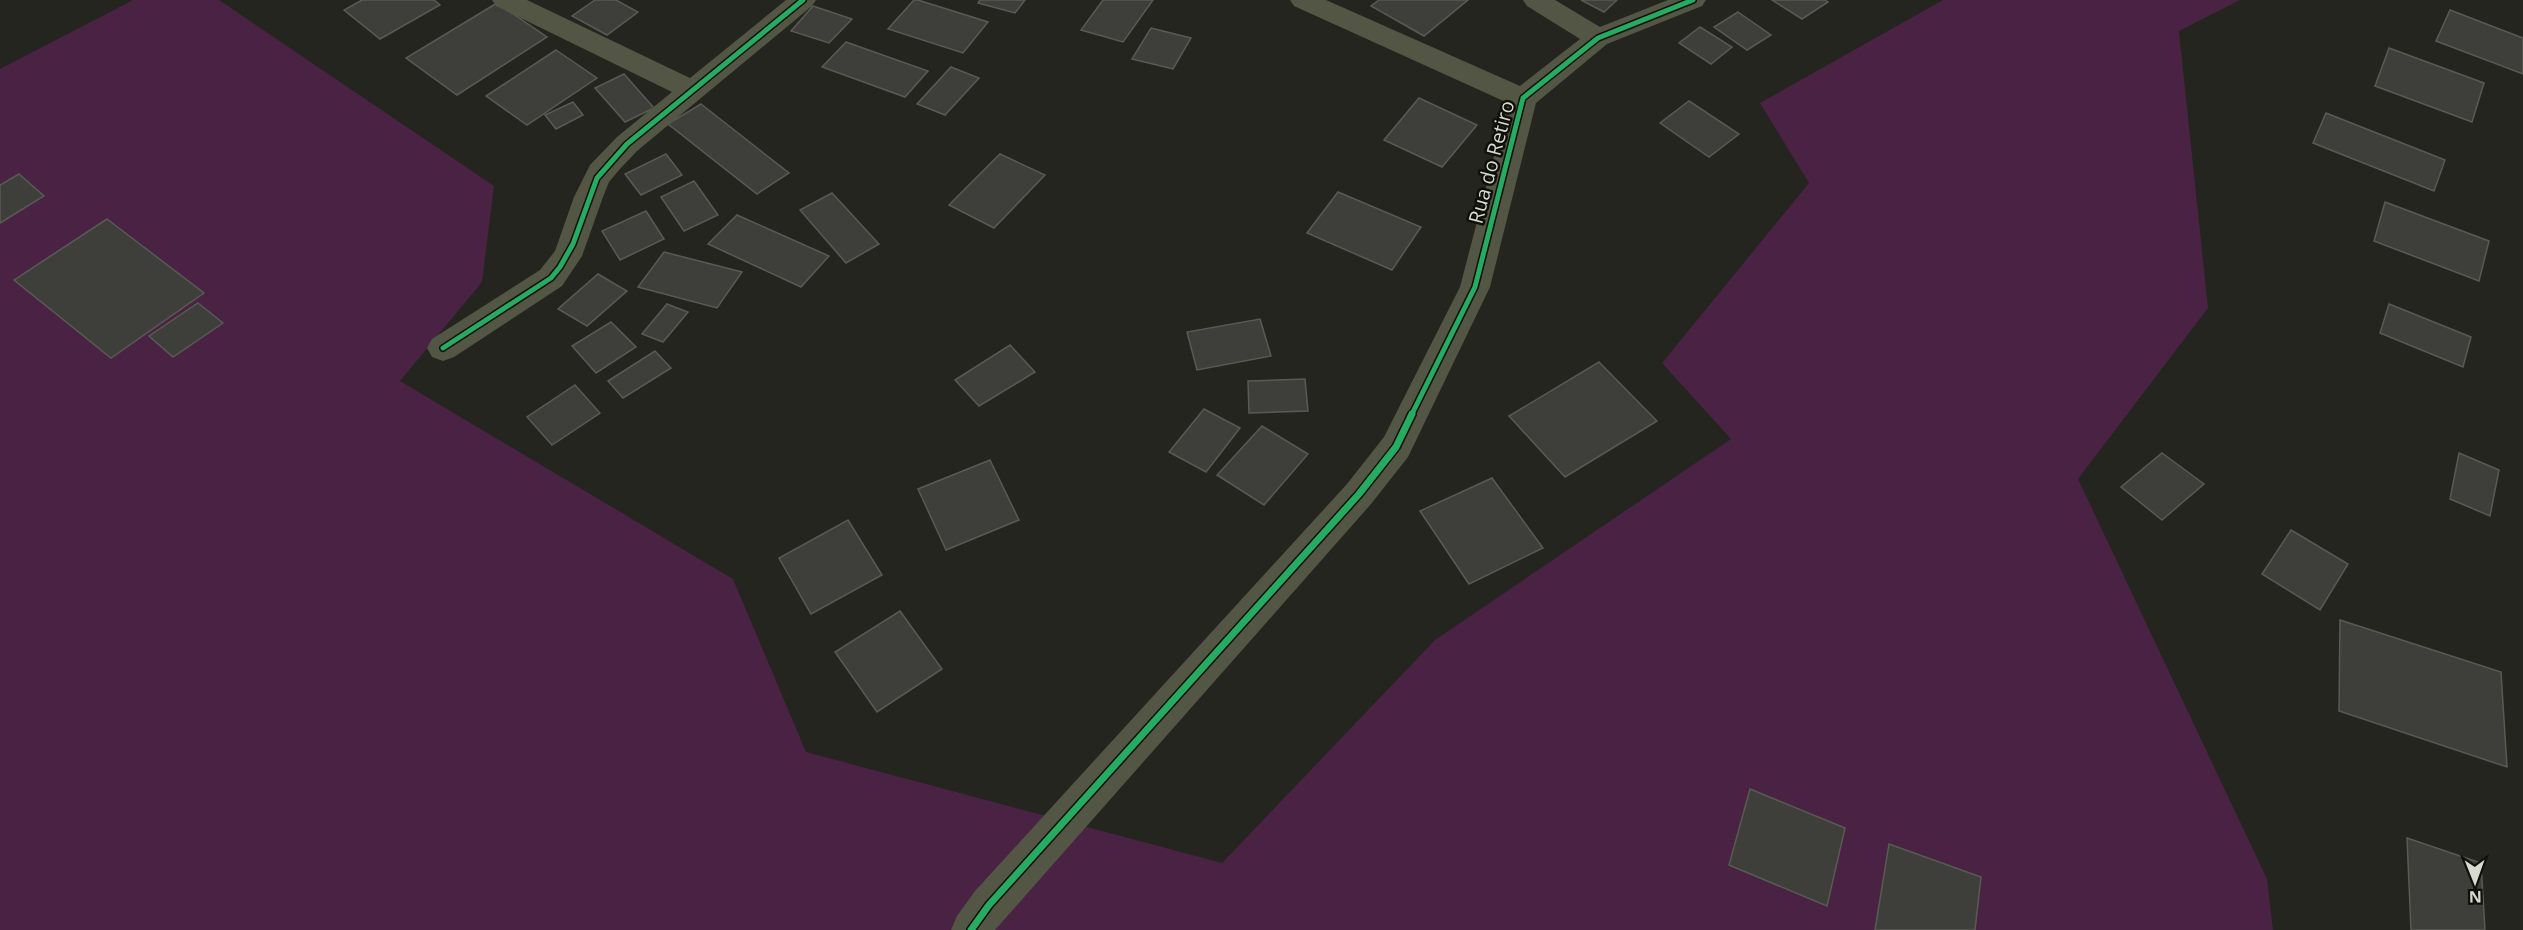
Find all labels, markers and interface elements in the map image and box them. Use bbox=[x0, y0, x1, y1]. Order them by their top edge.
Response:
street label: Rua do Retiro bbox=[1462, 97, 1520, 227]
north arrow bbox=[2445, 852, 2505, 912]
text: N bbox=[2469, 886, 2482, 908]

